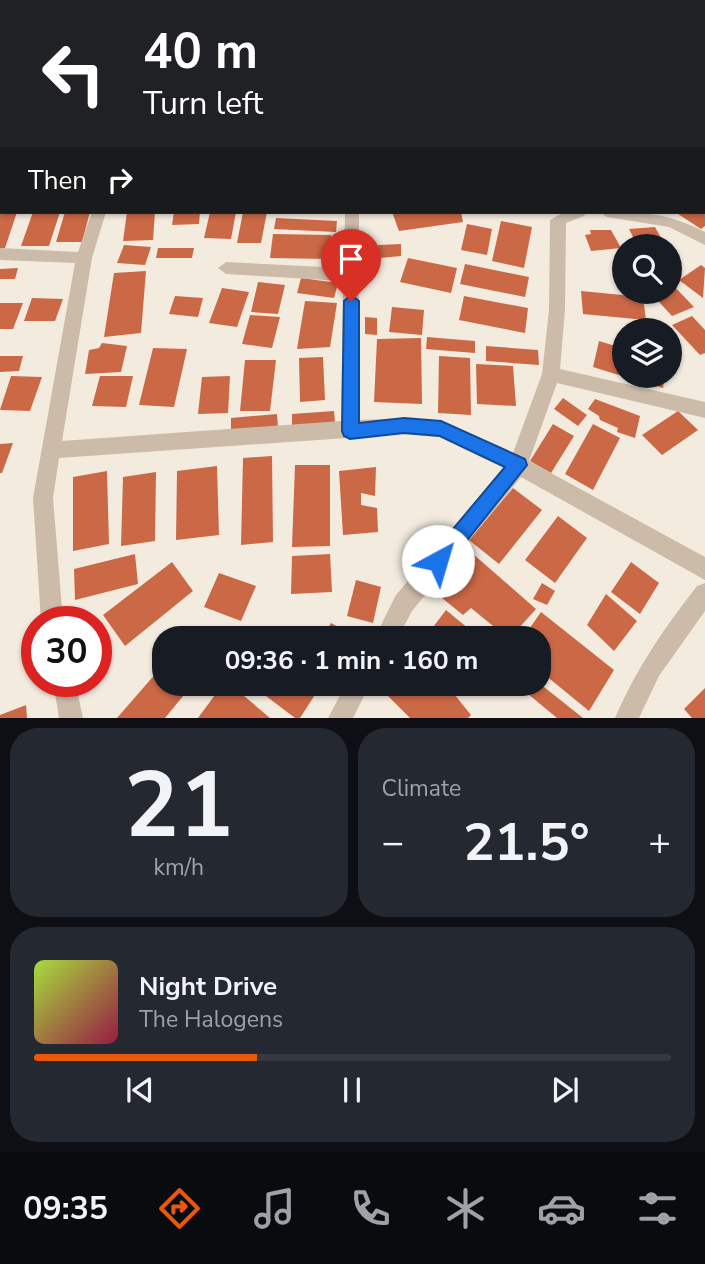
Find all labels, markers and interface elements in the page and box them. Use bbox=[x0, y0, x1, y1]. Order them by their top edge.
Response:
text: 40 m bbox=[143, 18, 258, 85]
icon: left bbox=[28, 28, 119, 119]
text: Turn left bbox=[143, 82, 263, 125]
icon: right bbox=[101, 161, 139, 199]
text: Then bbox=[28, 163, 87, 198]
pin bbox=[321, 229, 381, 301]
map controls bbox=[612, 234, 682, 388]
button: search bbox=[612, 234, 682, 304]
icon: arrive bbox=[332, 240, 370, 278]
button: layers bbox=[612, 318, 682, 388]
position arrow bbox=[401, 524, 475, 598]
speed limit sign: 30 bbox=[21, 606, 112, 697]
text: 09:36 · 1 min · 160 m bbox=[225, 643, 478, 678]
text: 21 bbox=[124, 744, 233, 868]
text: Climate bbox=[382, 773, 461, 804]
text: 21.5° bbox=[463, 807, 589, 878]
text: − bbox=[382, 817, 404, 868]
text: + bbox=[648, 817, 671, 868]
text: km/h bbox=[153, 852, 204, 883]
text: Night Drive bbox=[139, 969, 277, 1004]
text: The Halogens bbox=[139, 1004, 283, 1035]
icon: previous bbox=[121, 1071, 159, 1109]
icon: pause bbox=[333, 1071, 371, 1109]
icon: next bbox=[546, 1071, 584, 1109]
icon: directions bbox=[155, 1184, 204, 1233]
icon: music bbox=[250, 1184, 299, 1233]
icon: phone bbox=[346, 1184, 395, 1233]
icon: climate bbox=[441, 1184, 490, 1233]
icon: car bbox=[537, 1184, 586, 1233]
icon: filters bbox=[633, 1184, 682, 1233]
text: 09:35 bbox=[23, 1187, 108, 1230]

